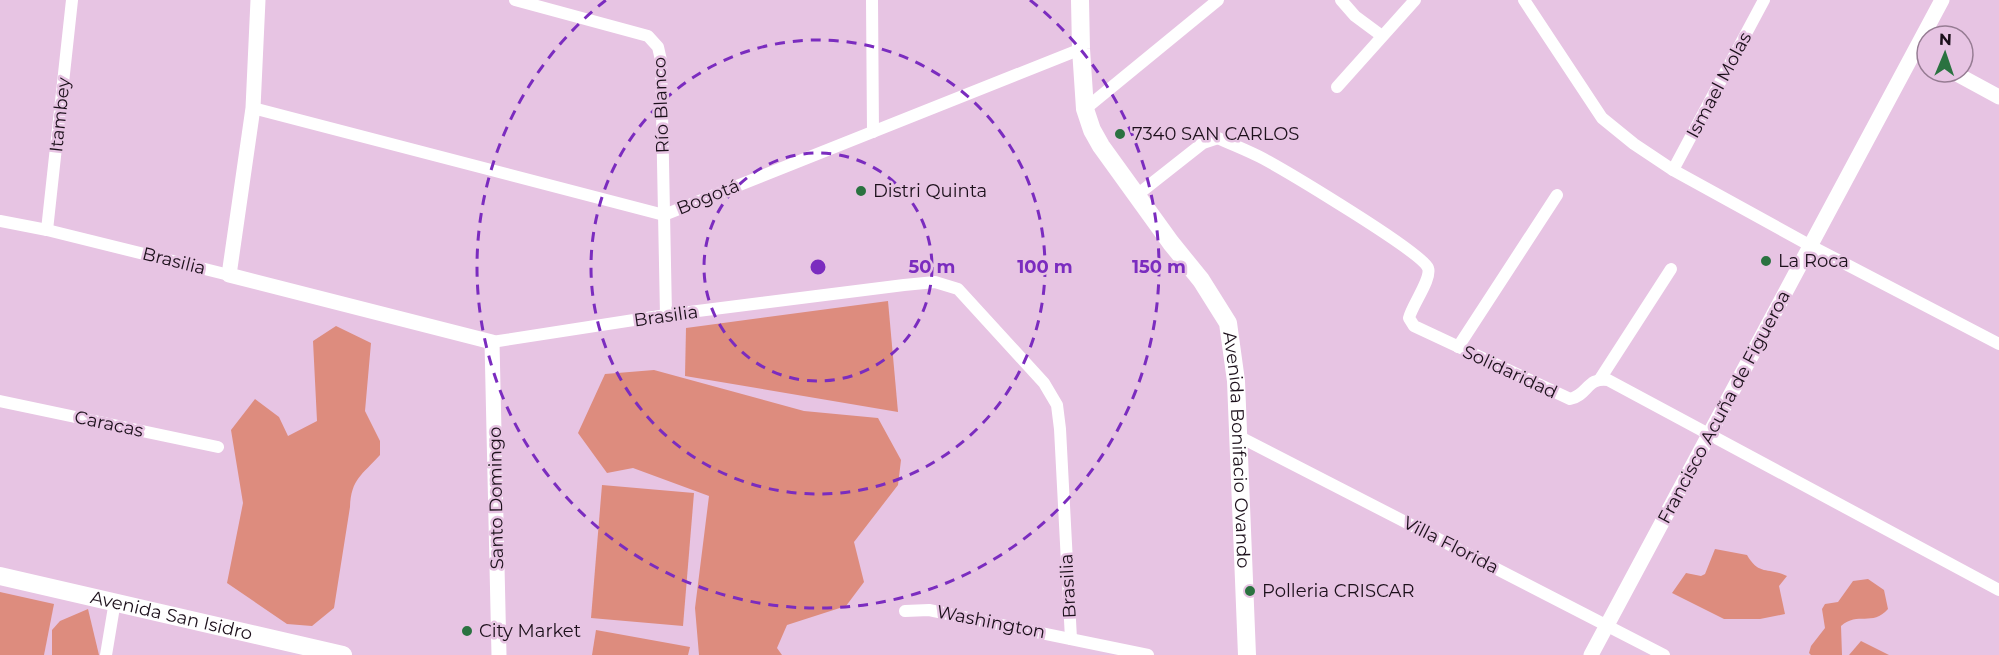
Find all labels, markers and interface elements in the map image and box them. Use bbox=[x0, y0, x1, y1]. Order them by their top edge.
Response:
north arrow bbox=[1915, 24, 1975, 84]
street label: Ismael Molas bbox=[1682, 28, 1756, 142]
text: N bbox=[1939, 30, 1952, 49]
street label: Río Blanco bbox=[648, 56, 674, 154]
street label: Itambey bbox=[45, 76, 75, 153]
place label: 7340 SAN CARLOS bbox=[1132, 123, 1299, 145]
marker: 7340 SAN CARLOS bbox=[1113, 127, 1127, 141]
street label: Bogotá bbox=[673, 174, 743, 220]
place label: Distri Quinta bbox=[873, 180, 987, 202]
marker: Distri Quinta bbox=[854, 184, 868, 198]
street label: Brasilia bbox=[140, 243, 208, 279]
place label: La Roca bbox=[1778, 250, 1849, 272]
marker: La Roca bbox=[1759, 254, 1773, 268]
text: 50 m bbox=[909, 256, 955, 278]
text: 100 m bbox=[1017, 256, 1073, 278]
text: 150 m bbox=[1132, 256, 1186, 278]
centre of rings bbox=[808, 257, 828, 277]
street label: Francisco Acuña de Figueroa bbox=[1653, 287, 1795, 527]
street label: Brasilia bbox=[632, 301, 700, 331]
street label: Avenida Bonifacio Ovando bbox=[1218, 330, 1255, 569]
street label: Solidaridad bbox=[1459, 341, 1561, 403]
street label: Caracas bbox=[73, 406, 146, 442]
street label: Santo Domingo bbox=[484, 426, 508, 570]
street label: Villa Florida bbox=[1400, 512, 1502, 578]
street label: Brasilia bbox=[1055, 553, 1081, 619]
place label: Polleria CRISCAR bbox=[1262, 580, 1414, 602]
marker: Polleria CRISCAR bbox=[1243, 584, 1257, 598]
street label: Avenida San Isidro bbox=[88, 586, 255, 645]
street label: Washington bbox=[935, 601, 1047, 643]
place label: City Market bbox=[479, 620, 581, 642]
marker: City Market bbox=[460, 624, 474, 638]

